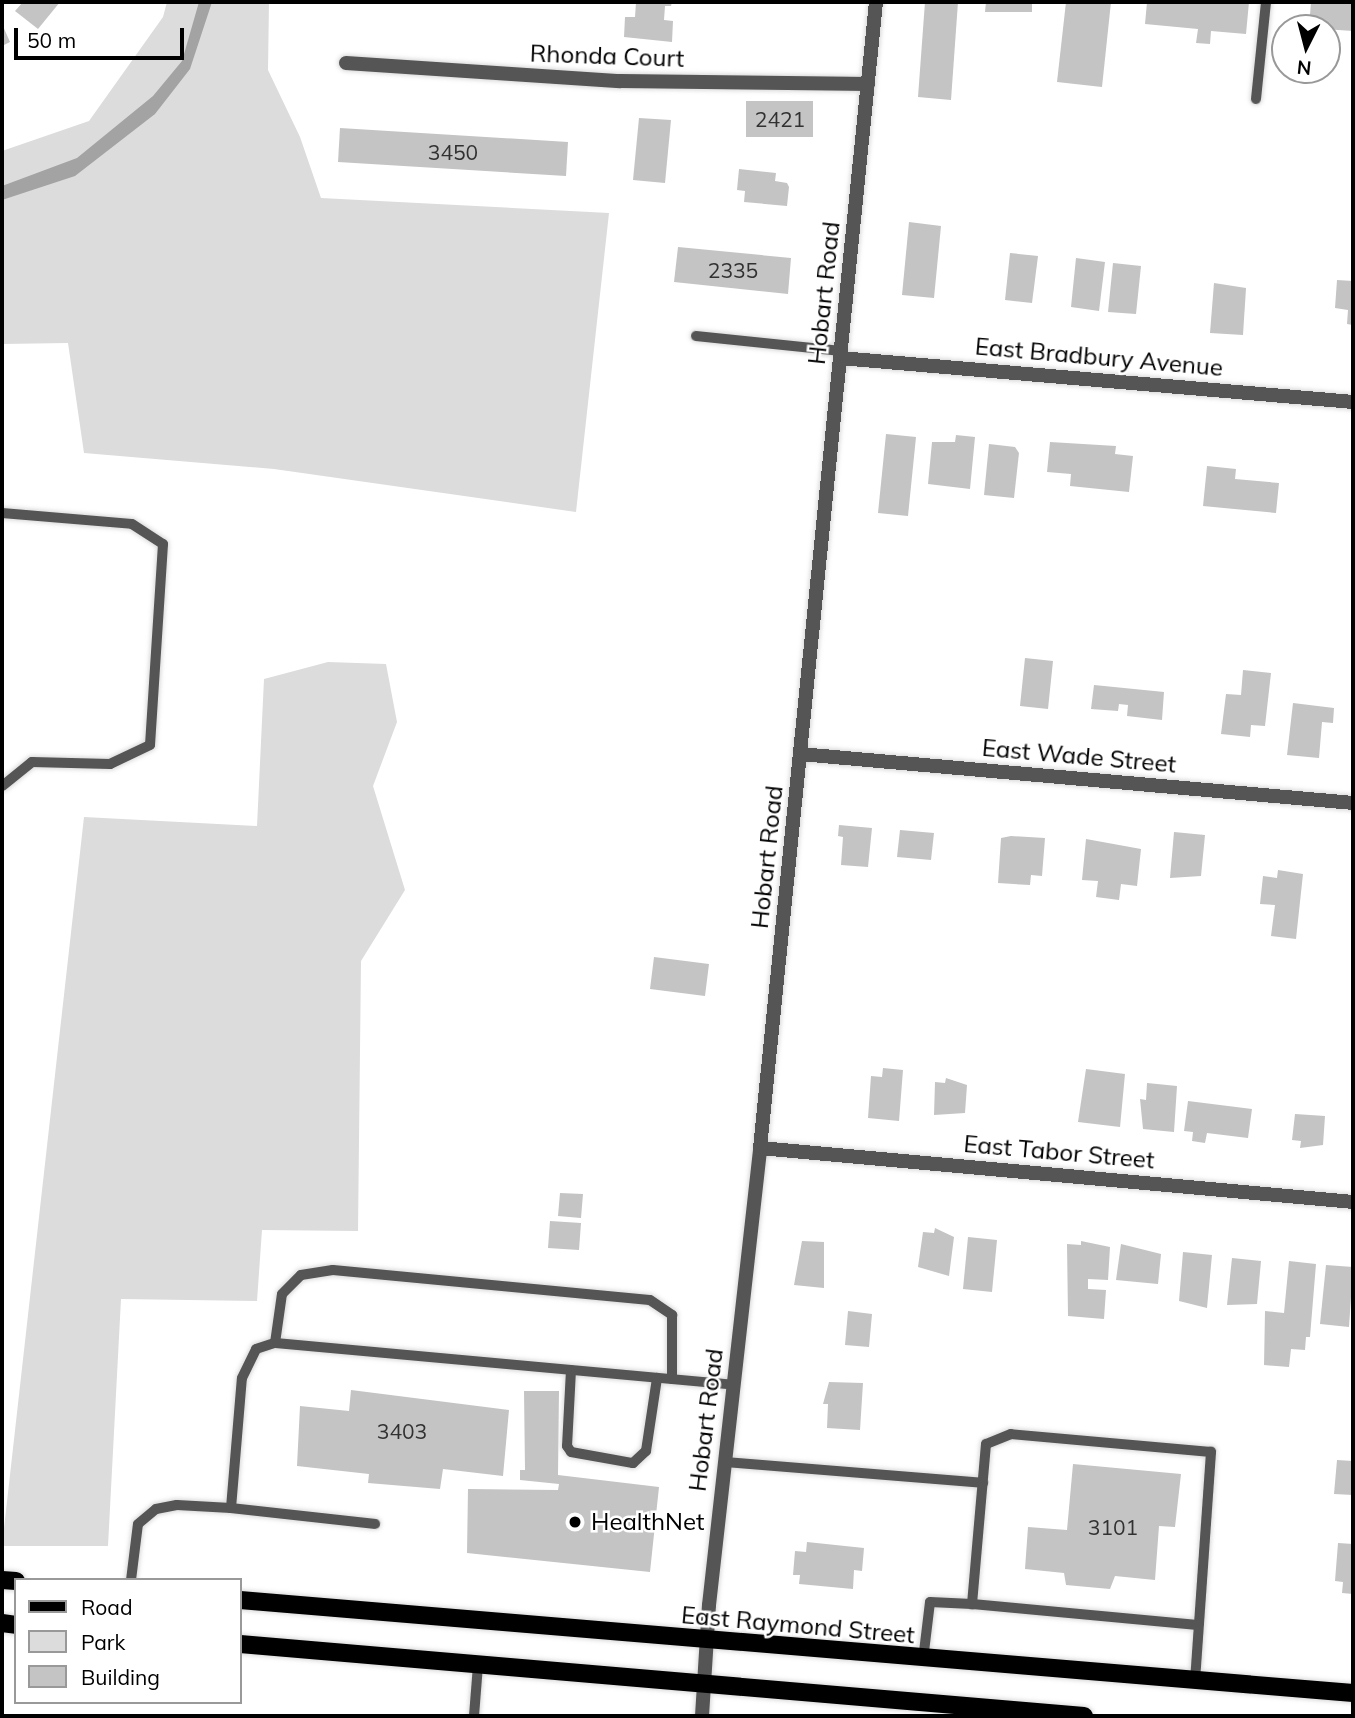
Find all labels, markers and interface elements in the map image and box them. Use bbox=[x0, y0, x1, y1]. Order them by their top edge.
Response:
scale bar bbox=[18, 14, 187, 58]
north arrow bbox=[1271, 14, 1341, 84]
text: 50 m bbox=[27, 27, 76, 53]
street label: Rhonda Court bbox=[529, 39, 685, 73]
text: N bbox=[1296, 55, 1312, 81]
house number: 2421 bbox=[755, 106, 805, 132]
house number: 3450 bbox=[428, 139, 478, 165]
street label: Hobart Road bbox=[802, 220, 846, 366]
house number: 2335 bbox=[708, 257, 758, 283]
street label: East Bradbury Avenue bbox=[974, 332, 1224, 382]
street label: East Wade Street bbox=[981, 733, 1177, 779]
street label: Hobart Road bbox=[745, 784, 789, 930]
street label: East Tabor Street bbox=[962, 1129, 1156, 1175]
street label: Hobart Road bbox=[683, 1347, 729, 1493]
house number: 3403 bbox=[377, 1418, 427, 1444]
place label: HealthNet bbox=[591, 1508, 704, 1536]
marker: HealthNet bbox=[565, 1512, 585, 1532]
house number: 3101 bbox=[1088, 1514, 1138, 1540]
legend bbox=[14, 1578, 242, 1704]
text: Road bbox=[81, 1594, 132, 1620]
street label: East Raymond Street bbox=[680, 1600, 916, 1650]
text: Park bbox=[81, 1629, 125, 1655]
text: Building bbox=[81, 1664, 160, 1690]

